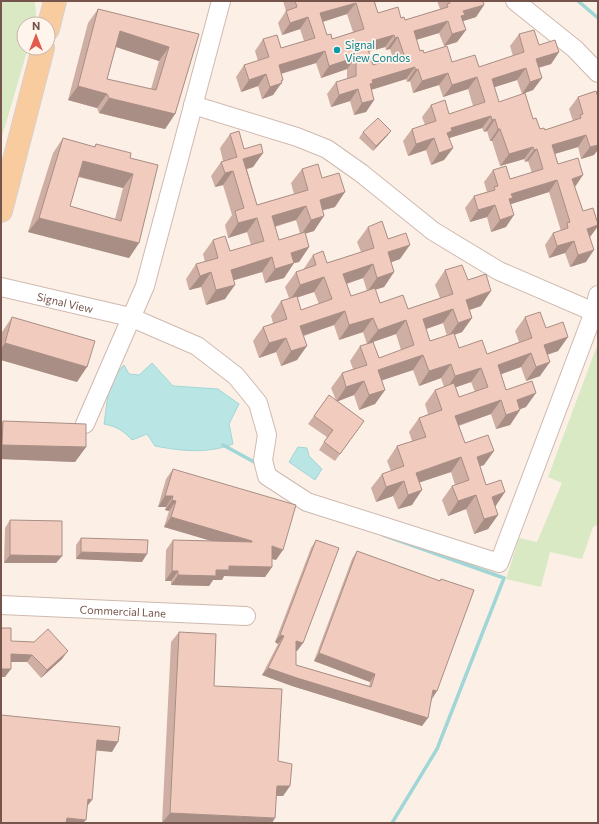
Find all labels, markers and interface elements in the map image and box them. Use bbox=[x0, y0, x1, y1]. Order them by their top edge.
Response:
north arrow bbox=[16, 16, 56, 56]
text: N bbox=[32, 19, 40, 32]
place label: Signal View Condos bbox=[345, 38, 410, 64]
marker: Signal View Condos bbox=[332, 45, 342, 55]
street label: Signal View bbox=[36, 289, 95, 315]
street label: Commercial Lane bbox=[79, 602, 167, 619]

